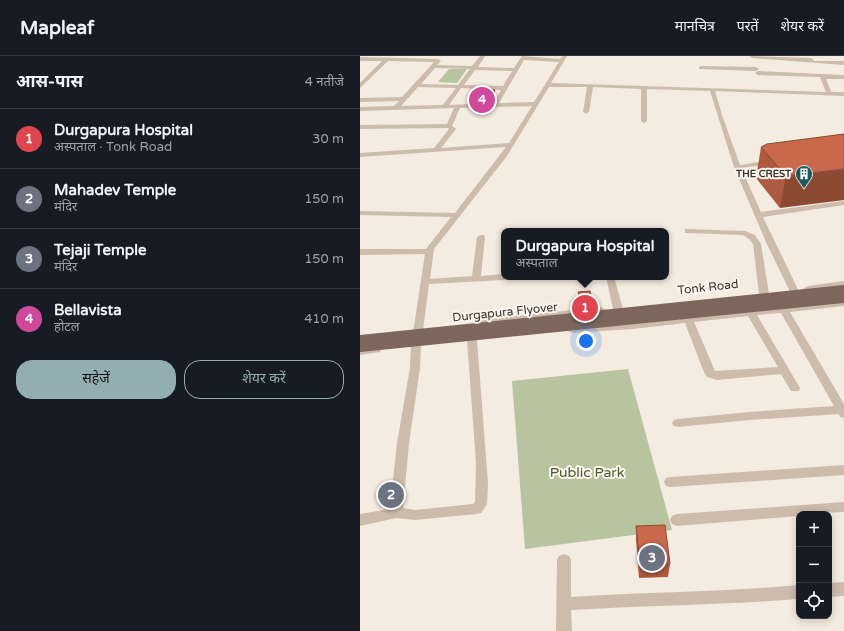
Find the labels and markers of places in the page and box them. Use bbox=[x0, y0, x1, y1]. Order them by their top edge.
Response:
pin: 4 bbox=[469, 85, 495, 115]
building icon: THE CREST bbox=[794, 164, 814, 189]
place label: THE CREST bbox=[735, 168, 792, 180]
pin: 1 bbox=[572, 293, 598, 323]
pin: 2 bbox=[378, 480, 404, 510]
pin: 3 bbox=[639, 543, 665, 573]

